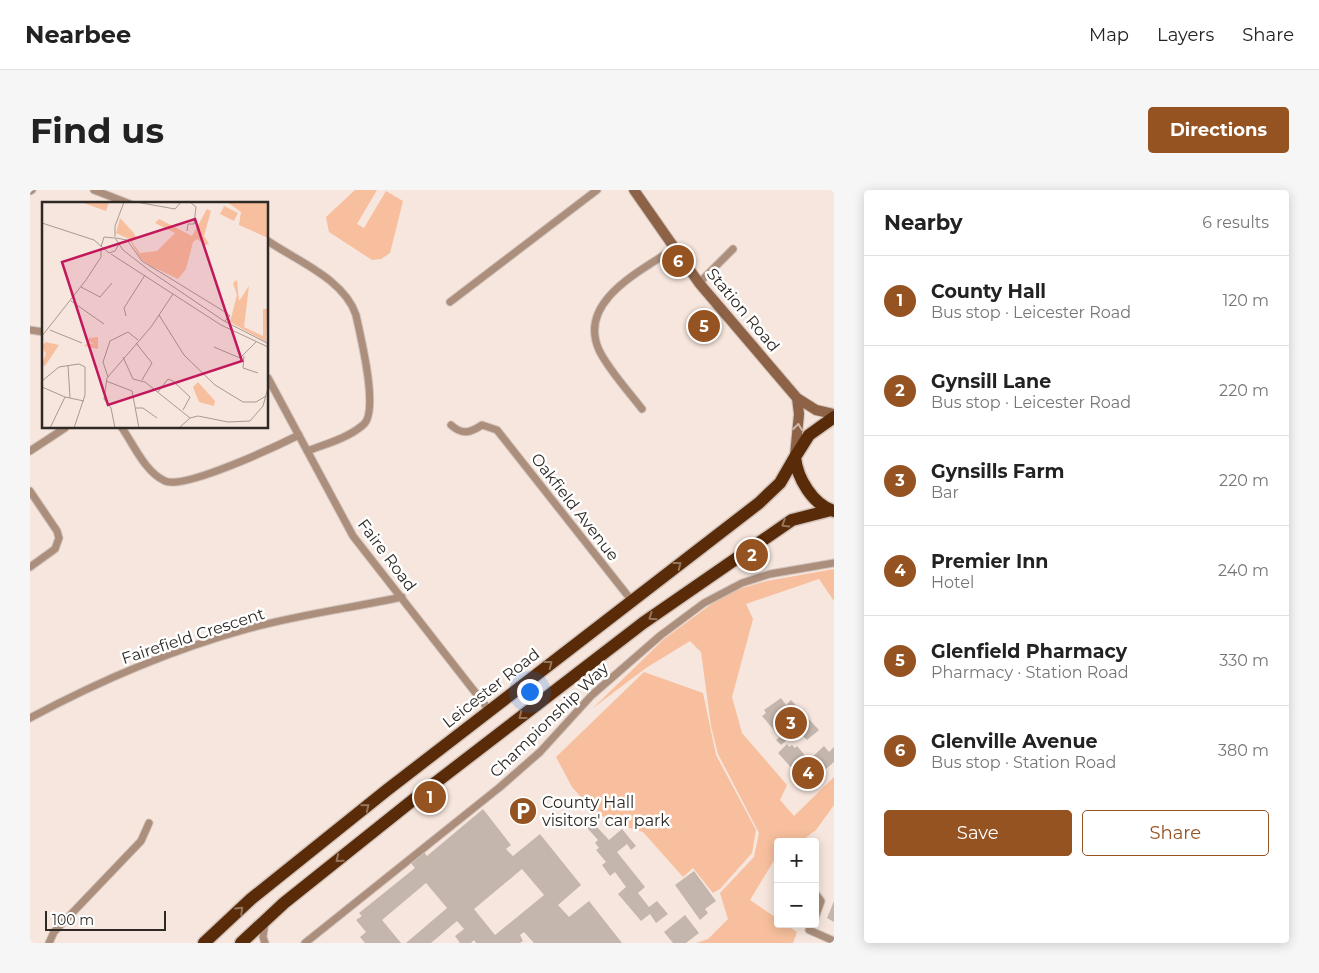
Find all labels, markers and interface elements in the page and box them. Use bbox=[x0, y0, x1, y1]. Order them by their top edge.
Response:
text: Nearbee bbox=[25, 20, 131, 49]
text: Map bbox=[1089, 24, 1129, 46]
text: Layers bbox=[1157, 24, 1214, 46]
text: Share bbox=[1242, 24, 1294, 46]
button: Directions bbox=[1148, 107, 1289, 153]
text: Find us bbox=[30, 109, 164, 152]
inset map bbox=[42, 202, 269, 429]
text: Nearby bbox=[884, 210, 963, 235]
text: 6 results bbox=[1202, 213, 1269, 232]
pin: 6 bbox=[662, 242, 694, 280]
street label: Station Road bbox=[703, 264, 783, 356]
text: County Hall bbox=[931, 280, 1046, 303]
text: 1 bbox=[897, 291, 903, 310]
text: 120 m bbox=[1222, 291, 1269, 310]
text: Bus stop · Leicester Road bbox=[931, 303, 1131, 322]
pin: 5 bbox=[688, 307, 720, 345]
text: Gynsill Lane bbox=[931, 370, 1051, 393]
text: 2 bbox=[895, 381, 905, 400]
text: 220 m bbox=[1219, 381, 1269, 400]
text: Bus stop · Leicester Road bbox=[931, 393, 1131, 412]
one-way arrow bbox=[792, 422, 803, 430]
street label: Oakfield Avenue bbox=[527, 449, 623, 565]
text: Gynsills Farm bbox=[931, 460, 1065, 483]
text: 3 bbox=[895, 471, 905, 490]
text: 220 m bbox=[1219, 471, 1269, 490]
text: Bar bbox=[931, 483, 959, 502]
street label: Faire Road bbox=[354, 515, 420, 595]
one-way arrow bbox=[781, 518, 790, 528]
pin: 2 bbox=[736, 536, 768, 574]
text: Premier Inn bbox=[931, 550, 1048, 573]
text: 4 bbox=[894, 561, 906, 580]
text: 240 m bbox=[1218, 561, 1269, 580]
one-way arrow bbox=[672, 562, 682, 571]
text: Hotel bbox=[931, 573, 974, 592]
street label: Fairefield Crescent bbox=[119, 604, 267, 668]
one-way arrow bbox=[648, 611, 657, 620]
text: Glenfield Pharmacy bbox=[931, 640, 1127, 663]
street label: Leicester Road bbox=[439, 644, 543, 732]
text: 5 bbox=[895, 651, 905, 670]
text: 330 m bbox=[1219, 651, 1269, 670]
street label: Championship Way bbox=[486, 658, 612, 781]
one-way arrow bbox=[543, 661, 553, 670]
text: Pharmacy · Station Road bbox=[931, 663, 1129, 682]
your location bbox=[517, 679, 543, 705]
pin: 3 bbox=[775, 704, 807, 742]
one-way arrow bbox=[519, 710, 528, 718]
text: Glenville Avenue bbox=[931, 730, 1097, 753]
text: 6 bbox=[895, 741, 905, 760]
text: 380 m bbox=[1218, 741, 1269, 760]
text: Bus stop · Station Road bbox=[931, 753, 1116, 772]
pin: 4 bbox=[792, 754, 824, 792]
pin: 1 bbox=[414, 778, 446, 816]
place label: County Hall visitors' car park bbox=[542, 793, 670, 830]
parking icon: County Hall visitors' car park bbox=[508, 796, 538, 826]
one-way arrow bbox=[360, 804, 370, 813]
button: Save bbox=[884, 810, 1072, 856]
button: Share bbox=[1082, 810, 1269, 856]
map controls bbox=[774, 838, 819, 928]
button: + bbox=[774, 838, 819, 883]
one-way arrow bbox=[336, 854, 345, 862]
button: − bbox=[774, 883, 819, 928]
one-way arrow bbox=[234, 906, 243, 915]
scale bar bbox=[45, 908, 166, 931]
text: 100 m bbox=[52, 911, 94, 929]

